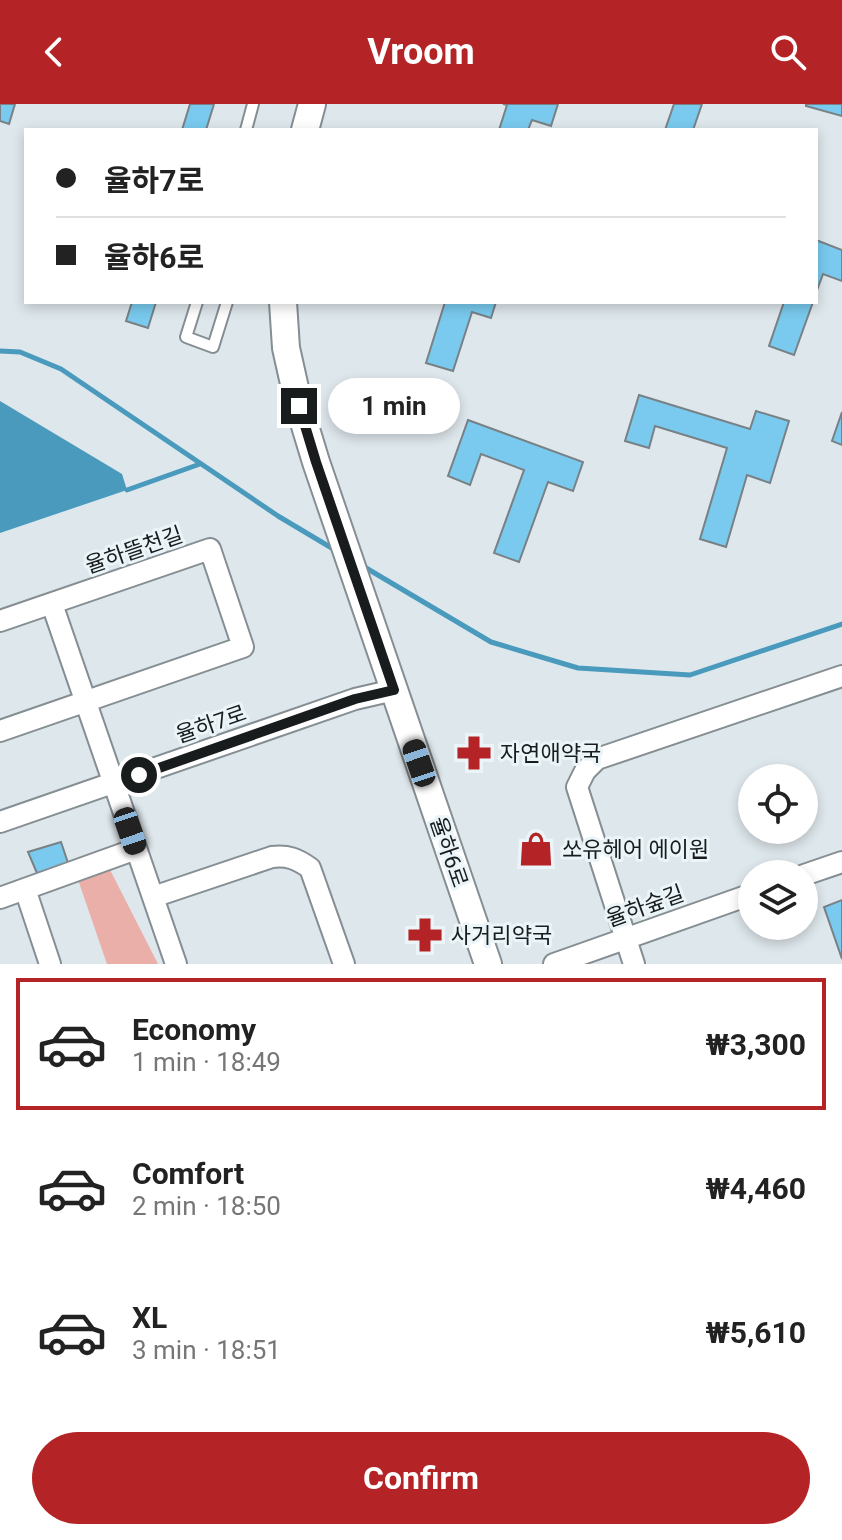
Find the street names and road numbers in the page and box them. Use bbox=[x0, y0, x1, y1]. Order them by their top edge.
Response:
street label: 율하뜰천길 bbox=[82, 522, 186, 578]
street label: 율하7로 bbox=[172, 700, 250, 748]
street label: 율하6로 bbox=[425, 813, 473, 891]
street label: 율하숲길 bbox=[603, 880, 687, 932]

